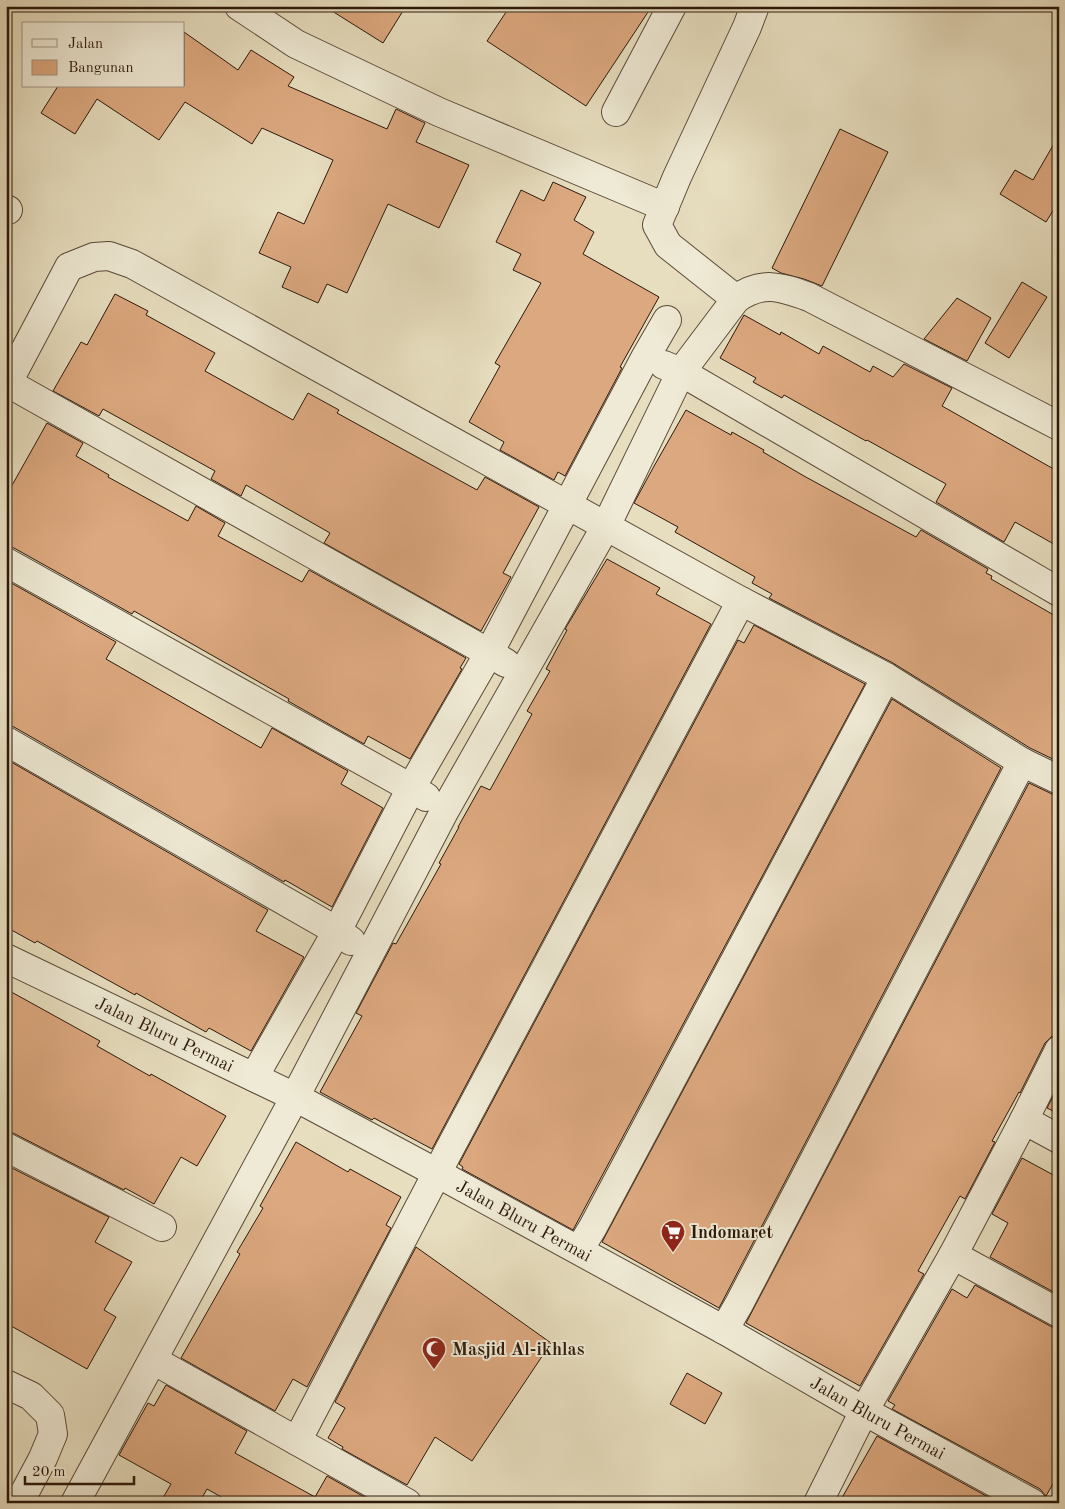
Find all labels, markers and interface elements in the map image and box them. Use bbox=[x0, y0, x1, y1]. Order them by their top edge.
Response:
legend bbox=[22, 22, 185, 88]
text: Jalan bbox=[68, 37, 103, 52]
text: Bangunan bbox=[68, 61, 134, 76]
street label: Jalan Bluru Permai bbox=[92, 994, 236, 1076]
street label: Jalan Bluru Permai bbox=[453, 1177, 594, 1266]
supermarket icon: Indomaret bbox=[660, 1219, 686, 1253]
place label: Indomaret bbox=[690, 1224, 774, 1242]
mosque icon: Masjid Al-ikhlas bbox=[421, 1336, 447, 1370]
place label: Masjid Al-ikhlas bbox=[452, 1341, 585, 1359]
street label: Jalan Bluru Permai bbox=[807, 1374, 948, 1464]
scale bar bbox=[25, 1454, 134, 1486]
text: 20 m bbox=[32, 1465, 66, 1480]

